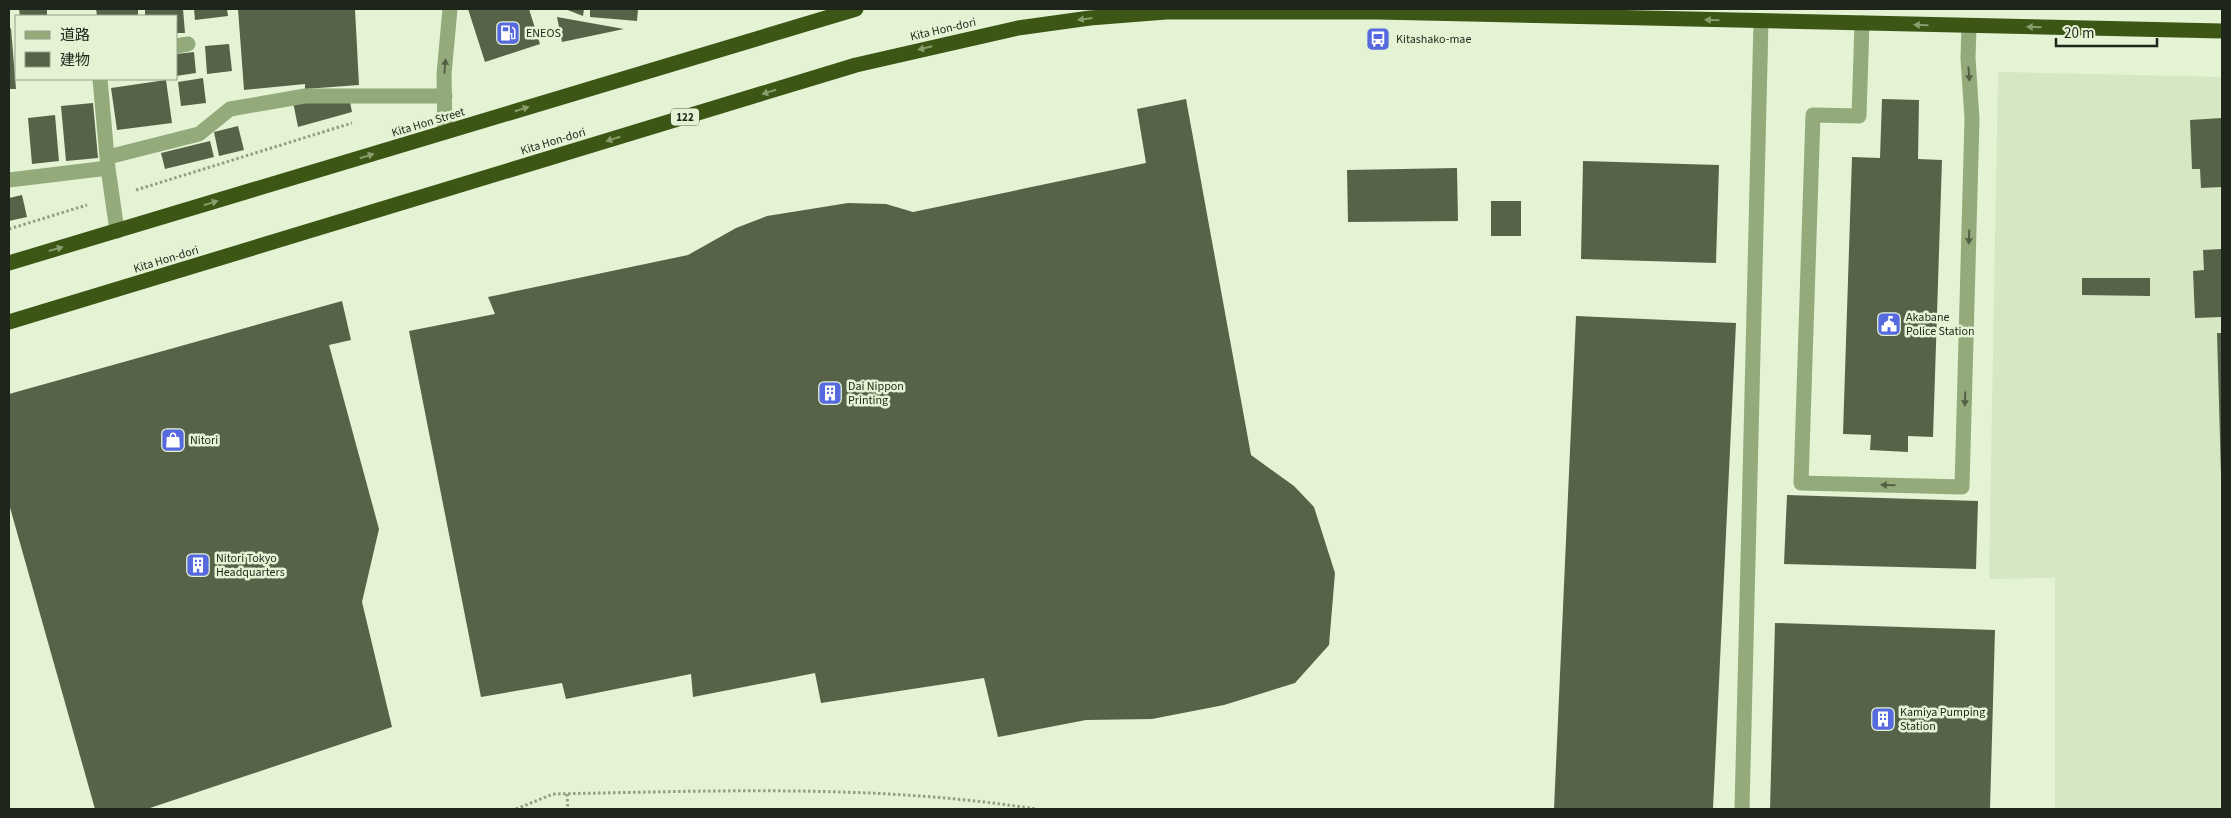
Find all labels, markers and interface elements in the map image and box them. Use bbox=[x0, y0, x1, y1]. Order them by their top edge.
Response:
street label: Kita Hon-dori bbox=[909, 14, 978, 45]
legend bbox=[15, 15, 178, 80]
one-way arrow bbox=[1077, 15, 1093, 23]
scale bar bbox=[2056, 15, 2157, 47]
one-way arrow bbox=[1704, 16, 1720, 24]
fuel station icon: ENEOS bbox=[495, 20, 521, 46]
one-way arrow bbox=[1912, 20, 1928, 28]
one-way arrow bbox=[2025, 23, 2041, 31]
text: 20 m bbox=[2064, 23, 2094, 44]
text: 道路 bbox=[60, 25, 90, 46]
place label: ENEOS bbox=[526, 25, 561, 42]
bus stop icon: Kitashako-mae bbox=[1365, 26, 1391, 52]
place label: Kitashako-mae bbox=[1396, 31, 1471, 48]
one-way arrow bbox=[918, 44, 933, 52]
text: 建物 bbox=[60, 50, 90, 71]
one-way arrow bbox=[441, 58, 449, 74]
one-way arrow bbox=[1966, 67, 1974, 83]
one-way arrow bbox=[761, 88, 776, 96]
street label: Kita Hon Street bbox=[390, 103, 467, 142]
one-way arrow bbox=[515, 104, 530, 112]
road number: 122 bbox=[671, 108, 699, 125]
street label: Kita Hon-dori bbox=[519, 124, 588, 159]
one-way arrow bbox=[606, 135, 621, 143]
one-way arrow bbox=[359, 151, 374, 159]
one-way arrow bbox=[204, 198, 219, 206]
one-way arrow bbox=[1965, 229, 1973, 245]
street label: Kita Hon-dori bbox=[132, 242, 201, 277]
one-way arrow bbox=[48, 245, 63, 253]
place label: Akabane Police Station bbox=[1906, 309, 1974, 340]
public building icon: Akabane Police Station bbox=[1876, 311, 1902, 337]
place label: Dai Nippon Printing bbox=[848, 378, 904, 409]
building icon: Dai Nippon Printing bbox=[817, 380, 843, 406]
one-way arrow bbox=[1960, 391, 1968, 407]
shop icon: Nitori bbox=[160, 427, 186, 453]
place label: Nitori bbox=[190, 432, 218, 449]
one-way arrow bbox=[1879, 481, 1895, 489]
place label: Nitori Tokyo Headquarters bbox=[216, 550, 285, 581]
building icon: Nitori Tokyo Headquarters bbox=[185, 552, 211, 578]
place label: Kamiya Pumping Station bbox=[1900, 704, 1985, 735]
building icon: Kamiya Pumping Station bbox=[1870, 706, 1896, 732]

